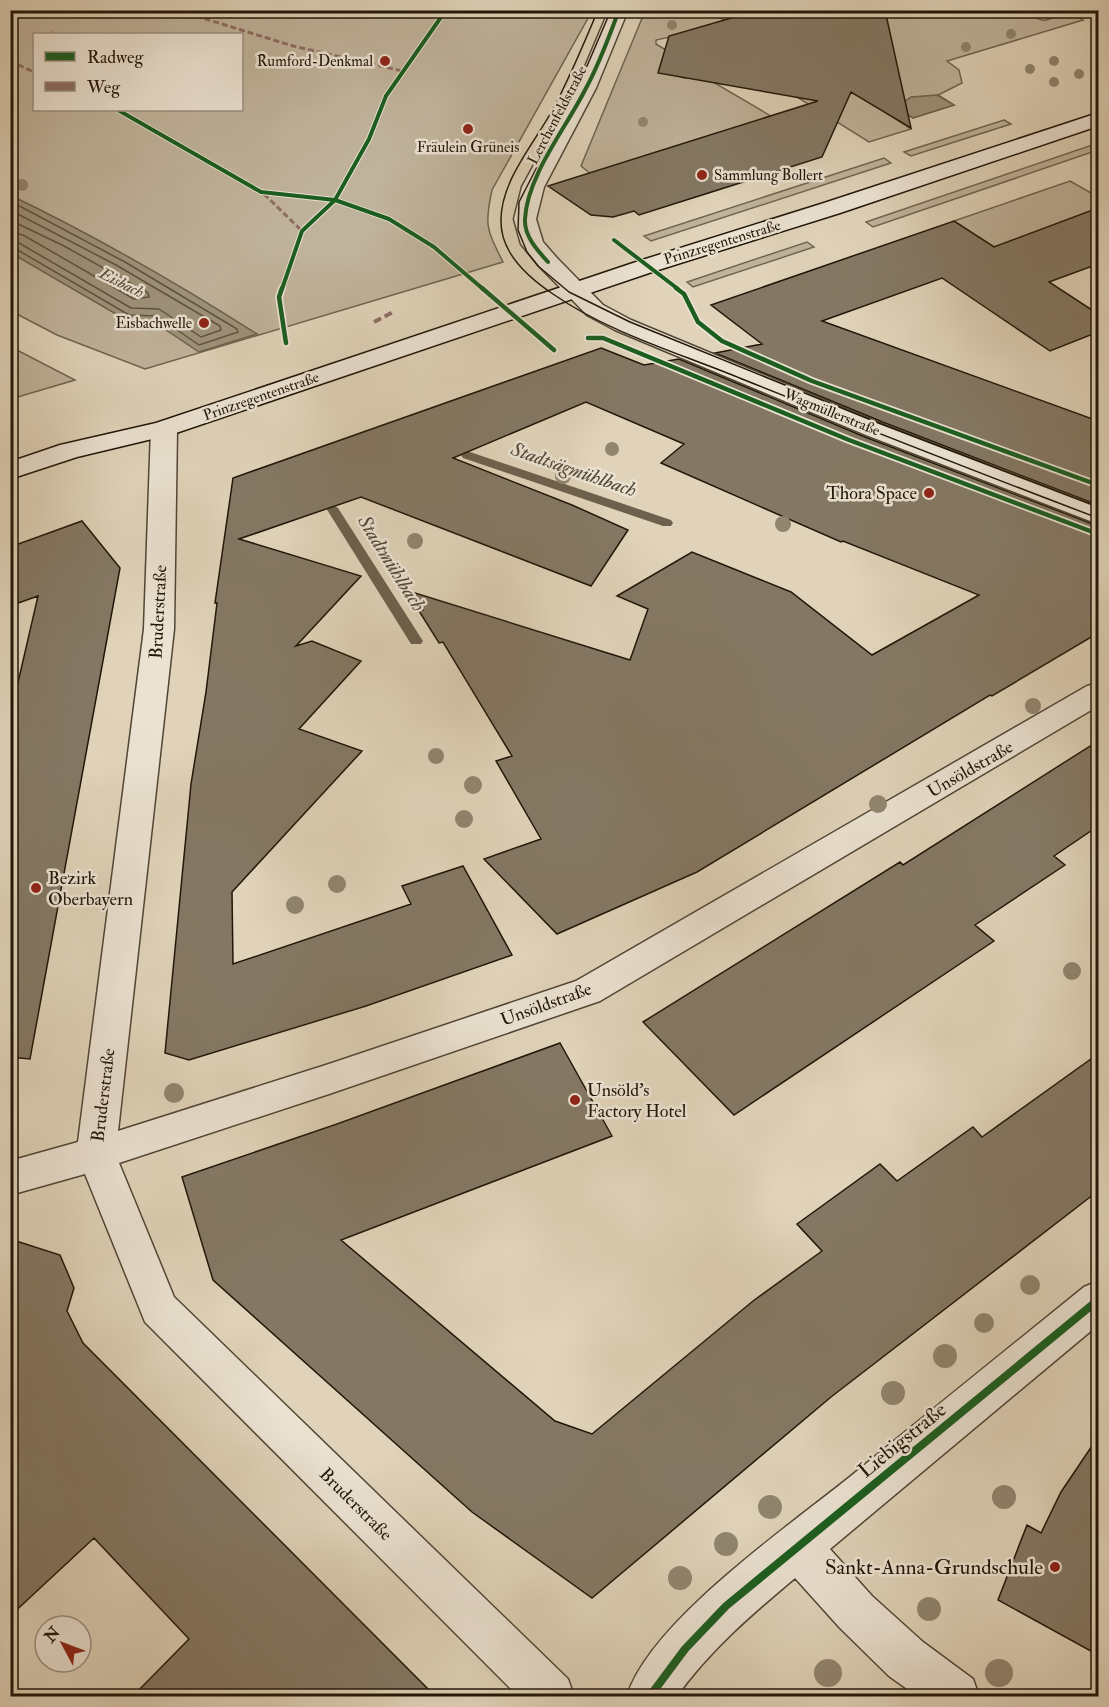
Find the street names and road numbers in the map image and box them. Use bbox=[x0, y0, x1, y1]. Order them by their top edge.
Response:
street label: Lerchenfeldstraße bbox=[523, 63, 591, 168]
street label: Prinzregentenstraße bbox=[661, 216, 783, 269]
street label: Prinzregentenstraße bbox=[201, 368, 322, 425]
street label: Wagmüllerstraße bbox=[780, 384, 883, 440]
street label: Bruderstraße bbox=[145, 564, 172, 660]
street label: Unsöldstraße bbox=[923, 735, 1018, 803]
street label: Unsöldstraße bbox=[497, 977, 595, 1032]
street label: Bruderstraße bbox=[86, 1046, 121, 1143]
street label: Liebigstraße bbox=[853, 1396, 952, 1484]
street label: Bruderstraße bbox=[314, 1463, 397, 1546]

